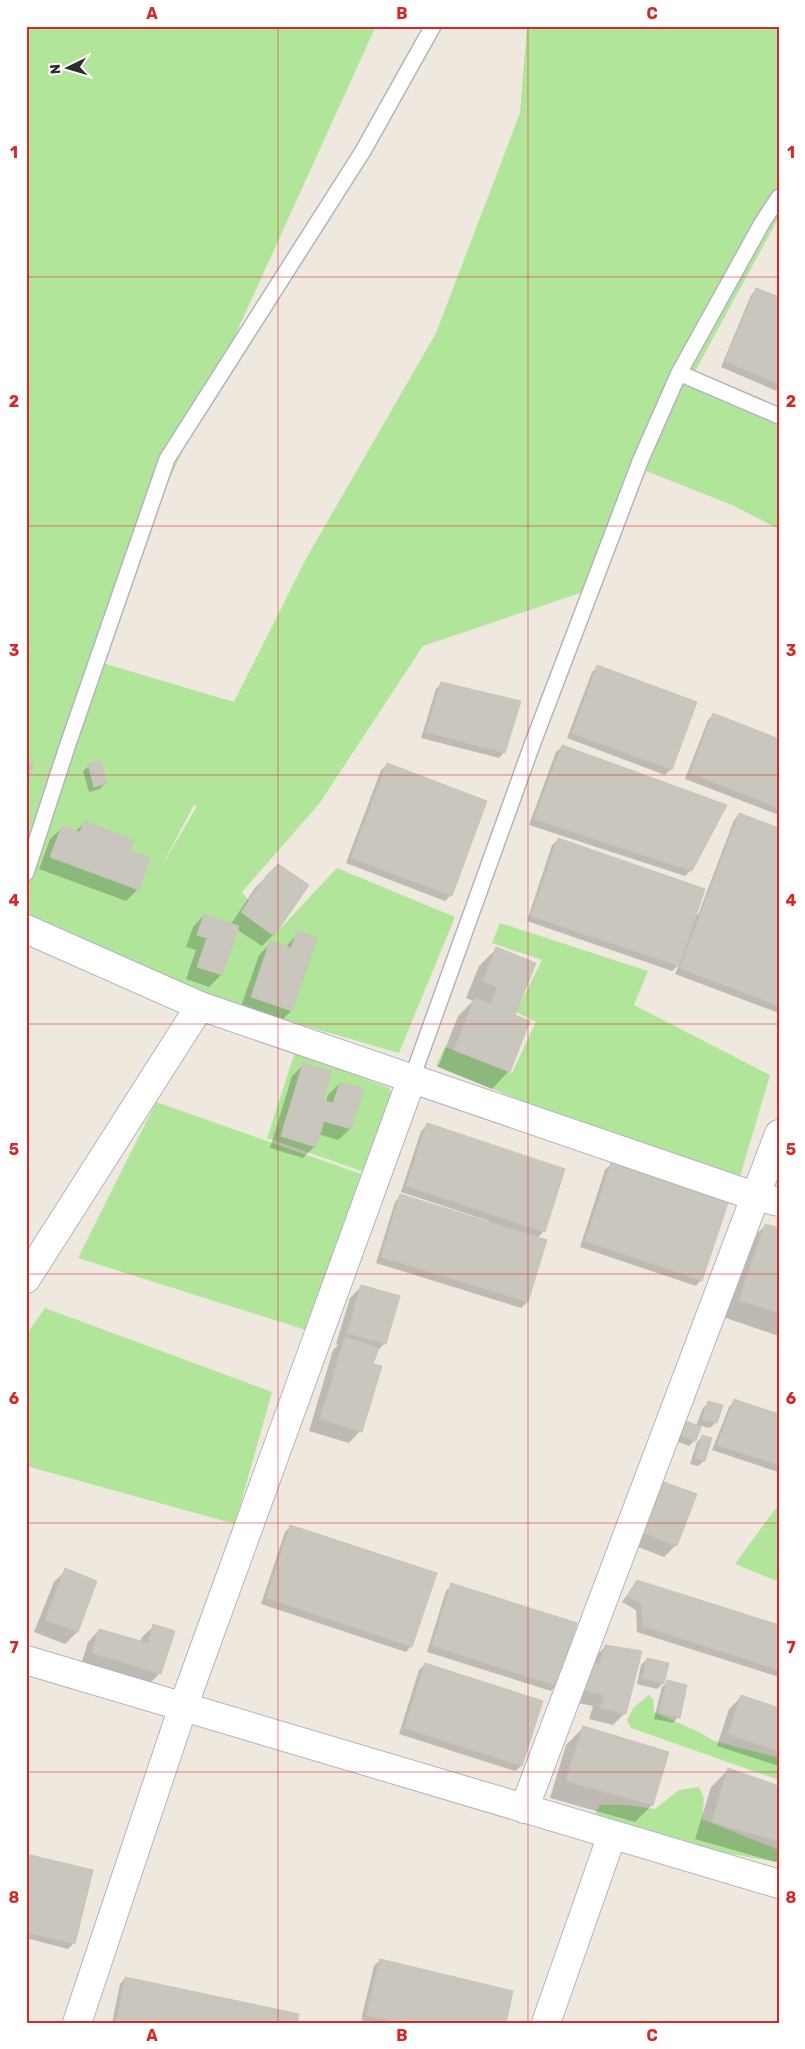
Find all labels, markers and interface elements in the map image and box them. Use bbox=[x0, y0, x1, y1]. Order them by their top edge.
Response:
text: A bbox=[146, 4, 158, 23]
text: B bbox=[396, 4, 408, 23]
text: C bbox=[646, 4, 658, 23]
north arrow bbox=[42, 42, 92, 92]
text: N bbox=[47, 63, 64, 75]
text: 1 bbox=[10, 143, 18, 162]
text: 1 bbox=[787, 143, 795, 162]
text: 2 bbox=[9, 392, 19, 411]
text: 2 bbox=[786, 392, 796, 411]
text: 3 bbox=[9, 641, 19, 660]
text: 3 bbox=[786, 641, 796, 660]
text: 4 bbox=[9, 891, 20, 910]
text: 4 bbox=[786, 891, 797, 910]
text: 5 bbox=[9, 1140, 19, 1159]
text: 5 bbox=[786, 1140, 796, 1159]
text: 6 bbox=[9, 1389, 19, 1408]
text: 6 bbox=[786, 1389, 796, 1408]
text: 7 bbox=[9, 1638, 19, 1657]
text: 7 bbox=[786, 1638, 796, 1657]
text: 8 bbox=[9, 1888, 20, 1907]
text: 8 bbox=[786, 1888, 797, 1907]
text: A bbox=[146, 2026, 158, 2045]
text: B bbox=[396, 2026, 408, 2045]
text: C bbox=[646, 2026, 658, 2045]

